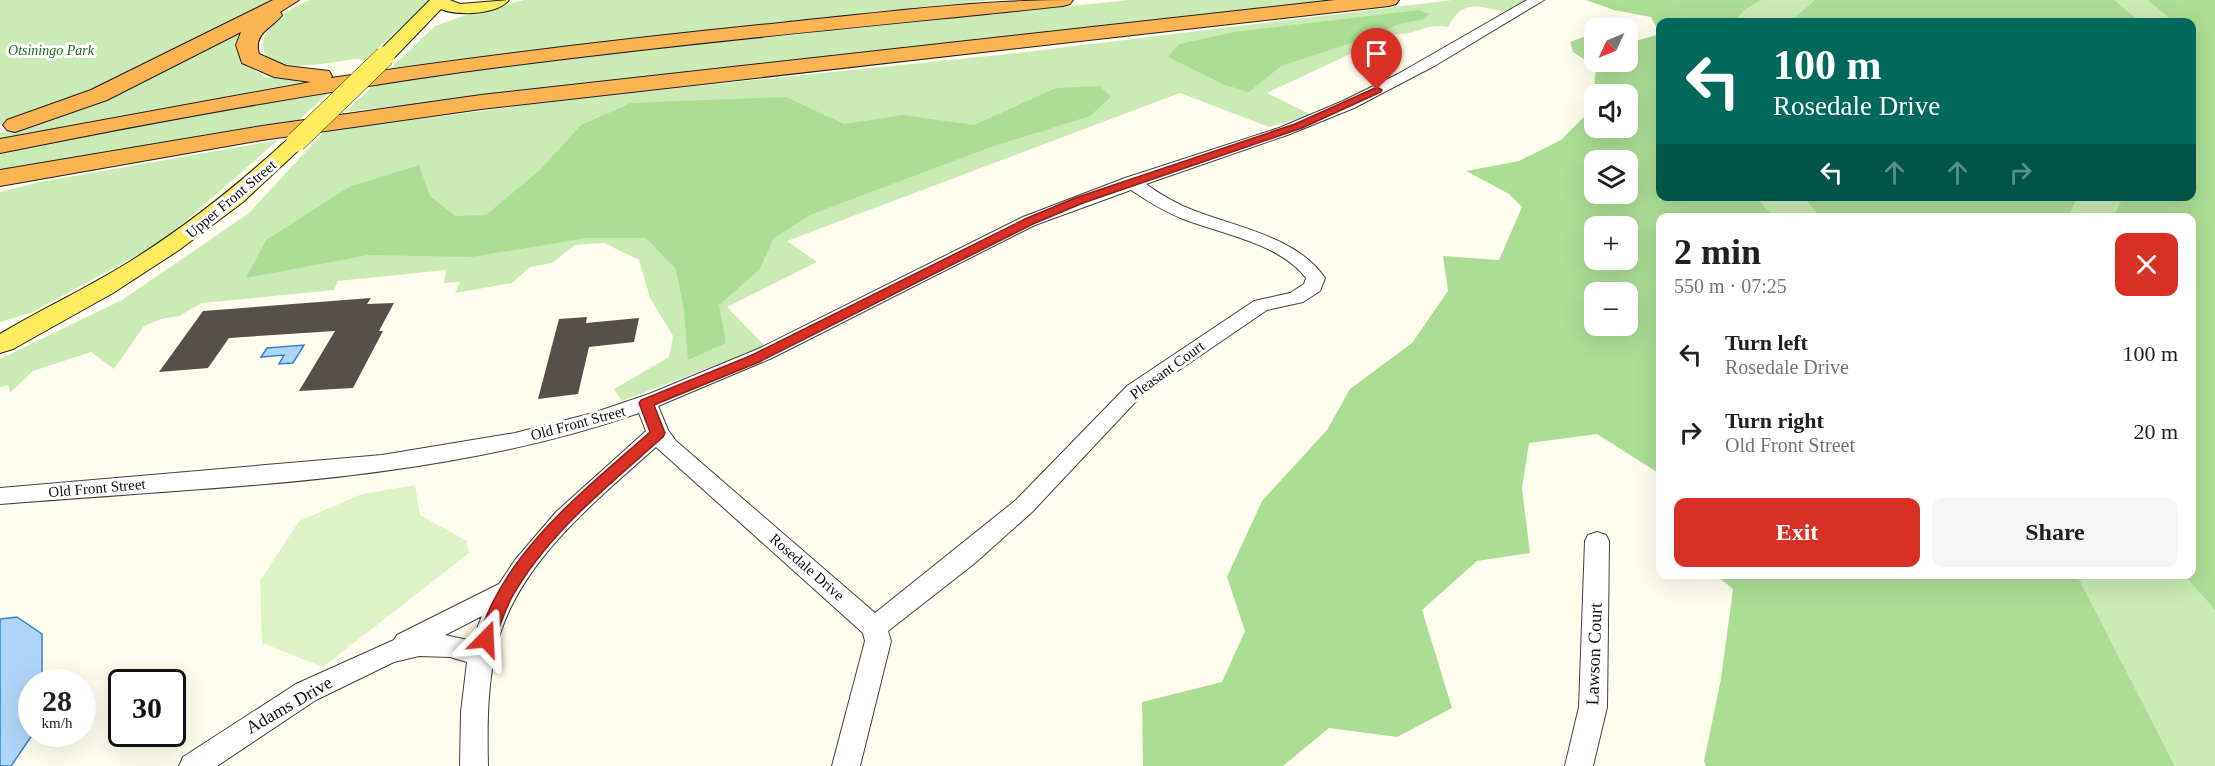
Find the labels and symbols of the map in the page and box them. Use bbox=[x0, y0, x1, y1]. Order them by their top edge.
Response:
north arrow bbox=[1584, 18, 1638, 72]
pin bbox=[1351, 28, 1402, 90]
park label: Otsiningo Park bbox=[8, 43, 95, 58]
street label: Upper Front Street bbox=[183, 156, 280, 241]
street label: Pleasant Court bbox=[1127, 337, 1208, 402]
street label: Old Front Street bbox=[529, 402, 628, 443]
street label: Old Front Street bbox=[48, 476, 147, 500]
street label: Rosedale Drive bbox=[767, 530, 848, 604]
street label: Lawson Court bbox=[1582, 602, 1606, 706]
position arrow bbox=[454, 607, 518, 671]
speed limit sign: 30 bbox=[108, 669, 186, 747]
street label: Adams Drive bbox=[242, 672, 336, 738]

